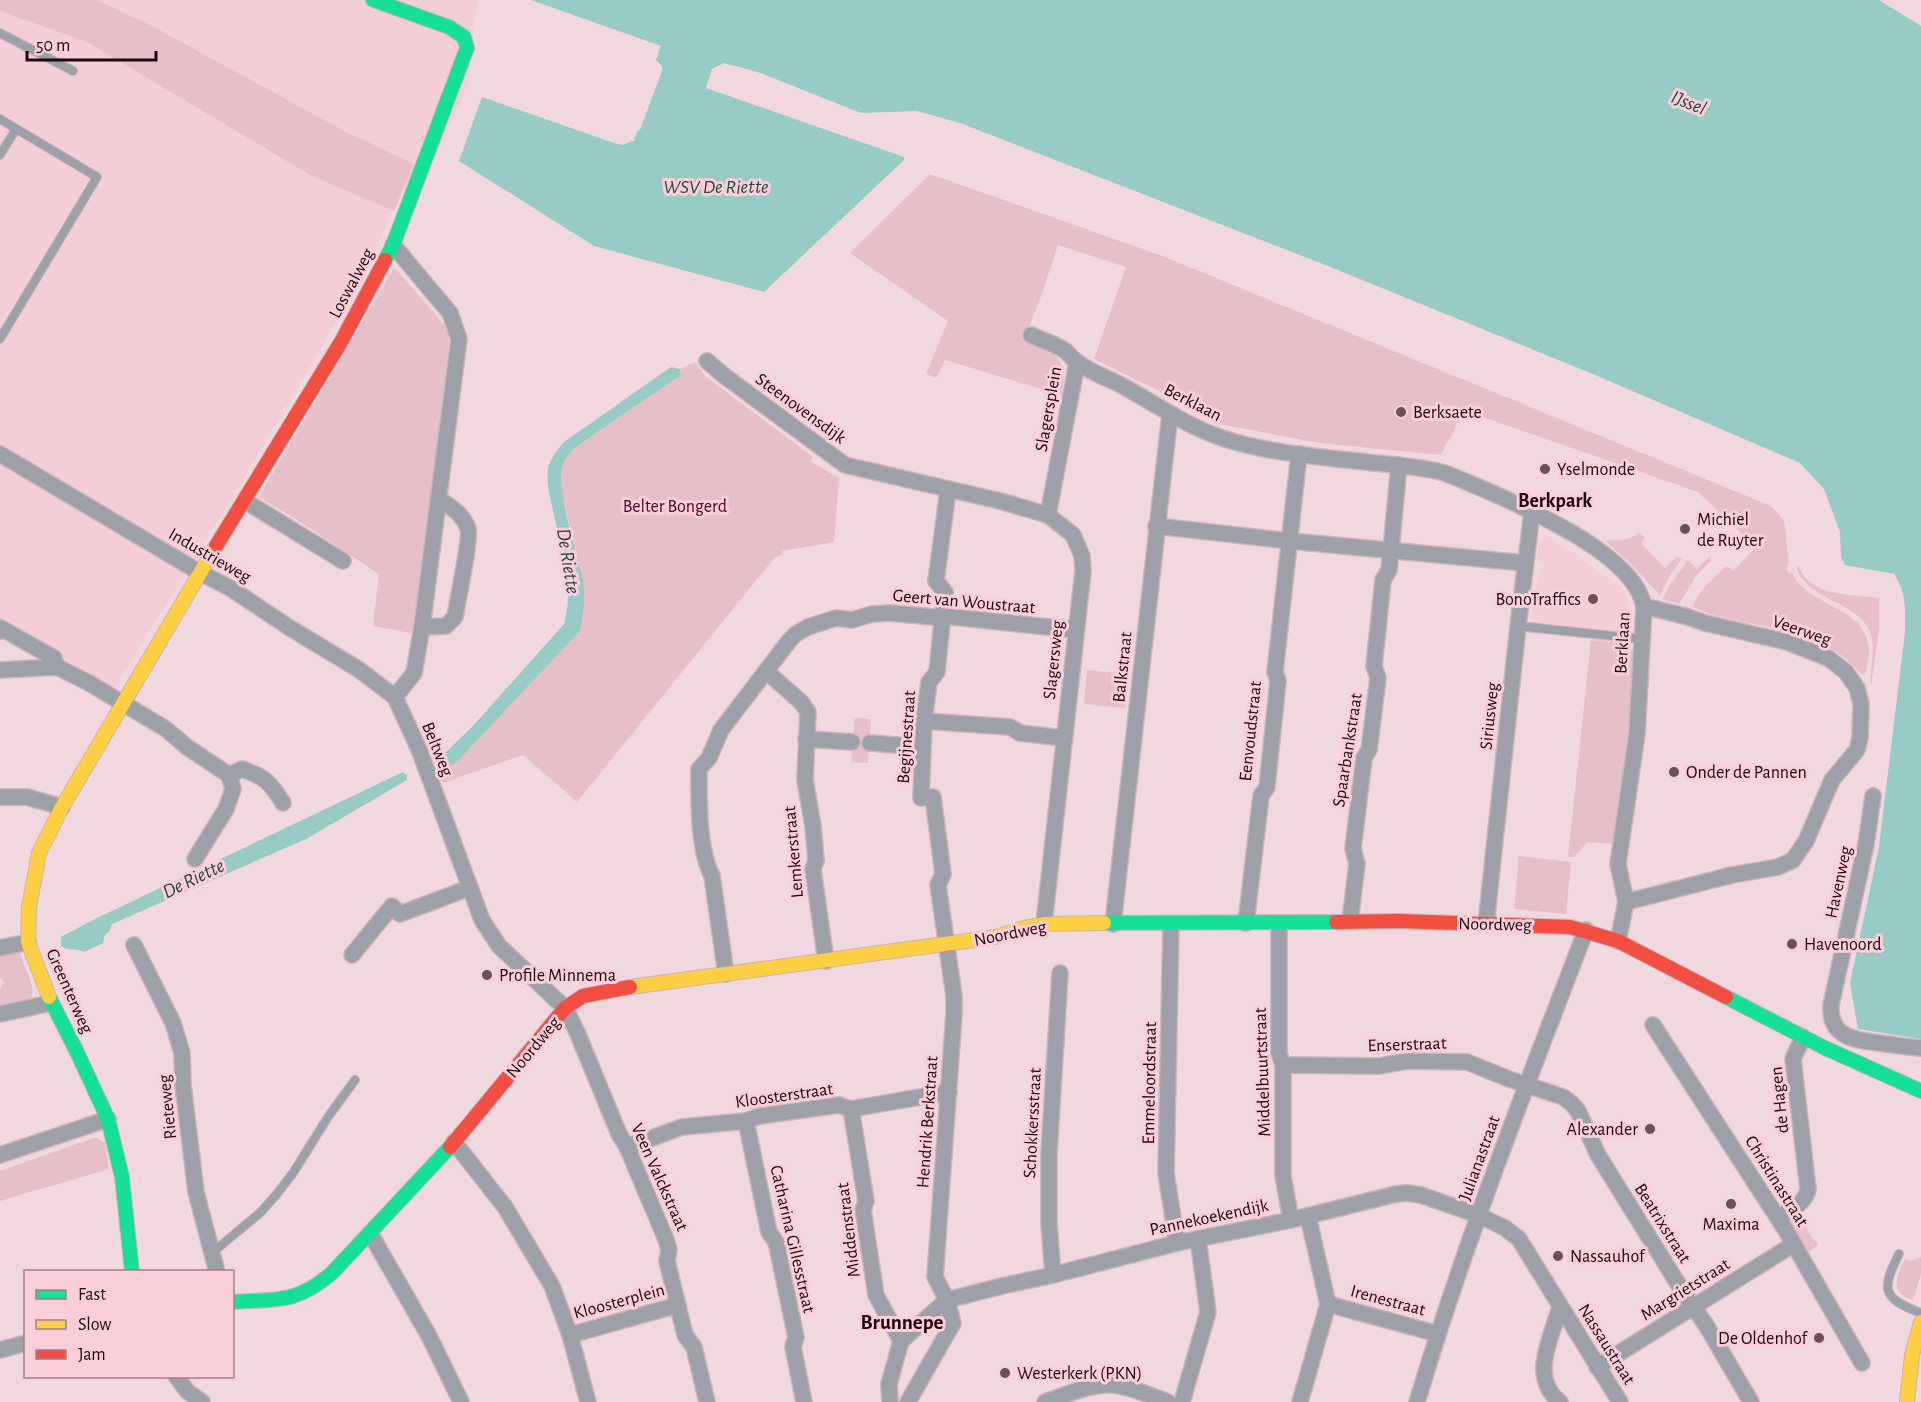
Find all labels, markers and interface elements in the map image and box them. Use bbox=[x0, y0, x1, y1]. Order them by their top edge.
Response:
scale bar bbox=[27, 24, 156, 62]
text: 50 m bbox=[36, 37, 70, 55]
water label: IJssel bbox=[1668, 87, 1709, 119]
water label: WSV De Riette bbox=[663, 177, 769, 197]
street label: Loswalweg bbox=[326, 245, 378, 321]
street label: Slagersplein bbox=[1033, 365, 1065, 453]
street label: Steenovensdijk bbox=[752, 370, 850, 448]
street label: Berklaan bbox=[1161, 381, 1224, 425]
place label: Berksaete bbox=[1413, 404, 1482, 422]
marker: Berksaete bbox=[1394, 405, 1408, 419]
place label: Yselmonde bbox=[1557, 461, 1635, 479]
marker: Yselmonde bbox=[1538, 462, 1552, 476]
district label: Berkpark bbox=[1518, 491, 1592, 511]
park label: Belter Bongerd bbox=[623, 498, 727, 516]
place label: Michiel de Ruyter bbox=[1697, 511, 1764, 550]
marker: Michiel de Ruyter bbox=[1678, 522, 1692, 536]
street label: Industrieweg bbox=[165, 525, 254, 587]
water label: De Riette bbox=[553, 527, 583, 596]
street label: Geert van Woustraat bbox=[892, 587, 1036, 617]
place label: BonoTraffics bbox=[1495, 591, 1581, 609]
marker: BonoTraffics bbox=[1586, 592, 1600, 606]
street label: Berklaan bbox=[1612, 612, 1634, 674]
street label: Veerweg bbox=[1770, 613, 1834, 649]
street label: Slagersweg bbox=[1041, 619, 1067, 701]
street label: Balkstraat bbox=[1110, 631, 1136, 703]
street label: Eenvoudstraat bbox=[1237, 680, 1265, 782]
street label: Siriusweg bbox=[1478, 681, 1503, 751]
street label: Begijnestraat bbox=[895, 690, 919, 784]
street label: Spaarbankstraat bbox=[1330, 692, 1366, 808]
street label: Beltweg bbox=[418, 720, 456, 779]
place label: Onder de Pannen bbox=[1686, 764, 1807, 782]
marker: Onder de Pannen bbox=[1667, 765, 1681, 779]
street label: Lemkerstraat bbox=[781, 805, 807, 899]
street label: Havenweg bbox=[1823, 844, 1855, 920]
water label: De Riette bbox=[159, 855, 228, 902]
street label: Noordweg bbox=[1458, 915, 1532, 935]
street label: Noordweg bbox=[972, 918, 1048, 950]
place label: Havenoord bbox=[1804, 936, 1882, 954]
marker: Havenoord bbox=[1785, 937, 1799, 951]
street label: Greenterweg bbox=[42, 946, 96, 1037]
place label: Profile Minnema bbox=[499, 967, 616, 985]
marker: Profile Minnema bbox=[480, 968, 494, 982]
street label: Middelbuurtstraat bbox=[1252, 1007, 1274, 1137]
street label: Noordweg bbox=[503, 1014, 564, 1082]
street label: Emmeloordstraat bbox=[1140, 1021, 1160, 1145]
street label: Enserstraat bbox=[1367, 1035, 1447, 1055]
street label: Hendrik Berkstraat bbox=[914, 1055, 942, 1189]
street label: de Hagen bbox=[1768, 1066, 1792, 1134]
street label: Schokkersstraat bbox=[1021, 1067, 1045, 1179]
street label: Rieteweg bbox=[156, 1073, 180, 1140]
street label: Kloosterstraat bbox=[734, 1080, 834, 1112]
street label: Julianastraat bbox=[1456, 1113, 1504, 1203]
street label: Veen Valckstraat bbox=[627, 1121, 691, 1234]
place label: Alexander bbox=[1567, 1121, 1638, 1139]
marker: Alexander bbox=[1643, 1122, 1657, 1136]
street label: Christinastraat bbox=[1741, 1133, 1811, 1230]
street label: Catharina Gillesstraat bbox=[766, 1164, 818, 1315]
street label: Beatrixstraat bbox=[1631, 1180, 1694, 1267]
street label: Middenstraat bbox=[834, 1181, 864, 1278]
street label: Pannekoekendijk bbox=[1148, 1196, 1271, 1239]
marker: Maxima bbox=[1724, 1197, 1738, 1211]
place label: Maxima bbox=[1702, 1216, 1760, 1234]
place label: Nassauhof bbox=[1570, 1248, 1646, 1266]
marker: Nassauhof bbox=[1551, 1249, 1565, 1263]
street label: Margrietstraat bbox=[1638, 1255, 1733, 1324]
legend bbox=[24, 1270, 234, 1378]
street label: Kloosterplein bbox=[572, 1281, 667, 1323]
street label: Irenestraat bbox=[1348, 1282, 1427, 1320]
text: Fast bbox=[78, 1286, 106, 1304]
street label: Nassaustraat bbox=[1574, 1301, 1638, 1388]
district label: Brunnepe bbox=[860, 1312, 944, 1333]
text: Slow bbox=[78, 1316, 111, 1334]
place label: De Oldenhof bbox=[1718, 1330, 1809, 1348]
marker: De Oldenhof bbox=[1812, 1331, 1826, 1345]
text: Jam bbox=[78, 1346, 106, 1364]
place label: Westerkerk (PKN) bbox=[1017, 1365, 1142, 1383]
marker: Westerkerk (PKN) bbox=[998, 1366, 1012, 1380]

